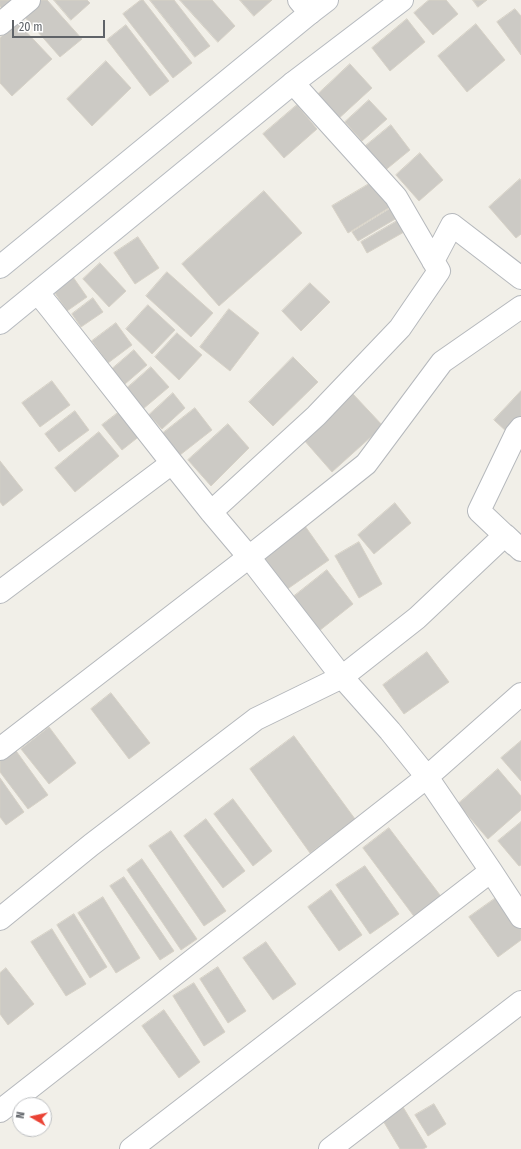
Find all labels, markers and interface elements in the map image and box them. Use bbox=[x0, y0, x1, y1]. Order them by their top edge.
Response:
scale bar bbox=[14, 12, 107, 38]
text: 20 m bbox=[19, 20, 43, 34]
north arrow bbox=[12, 1097, 52, 1137]
text: N bbox=[14, 1111, 28, 1119]

